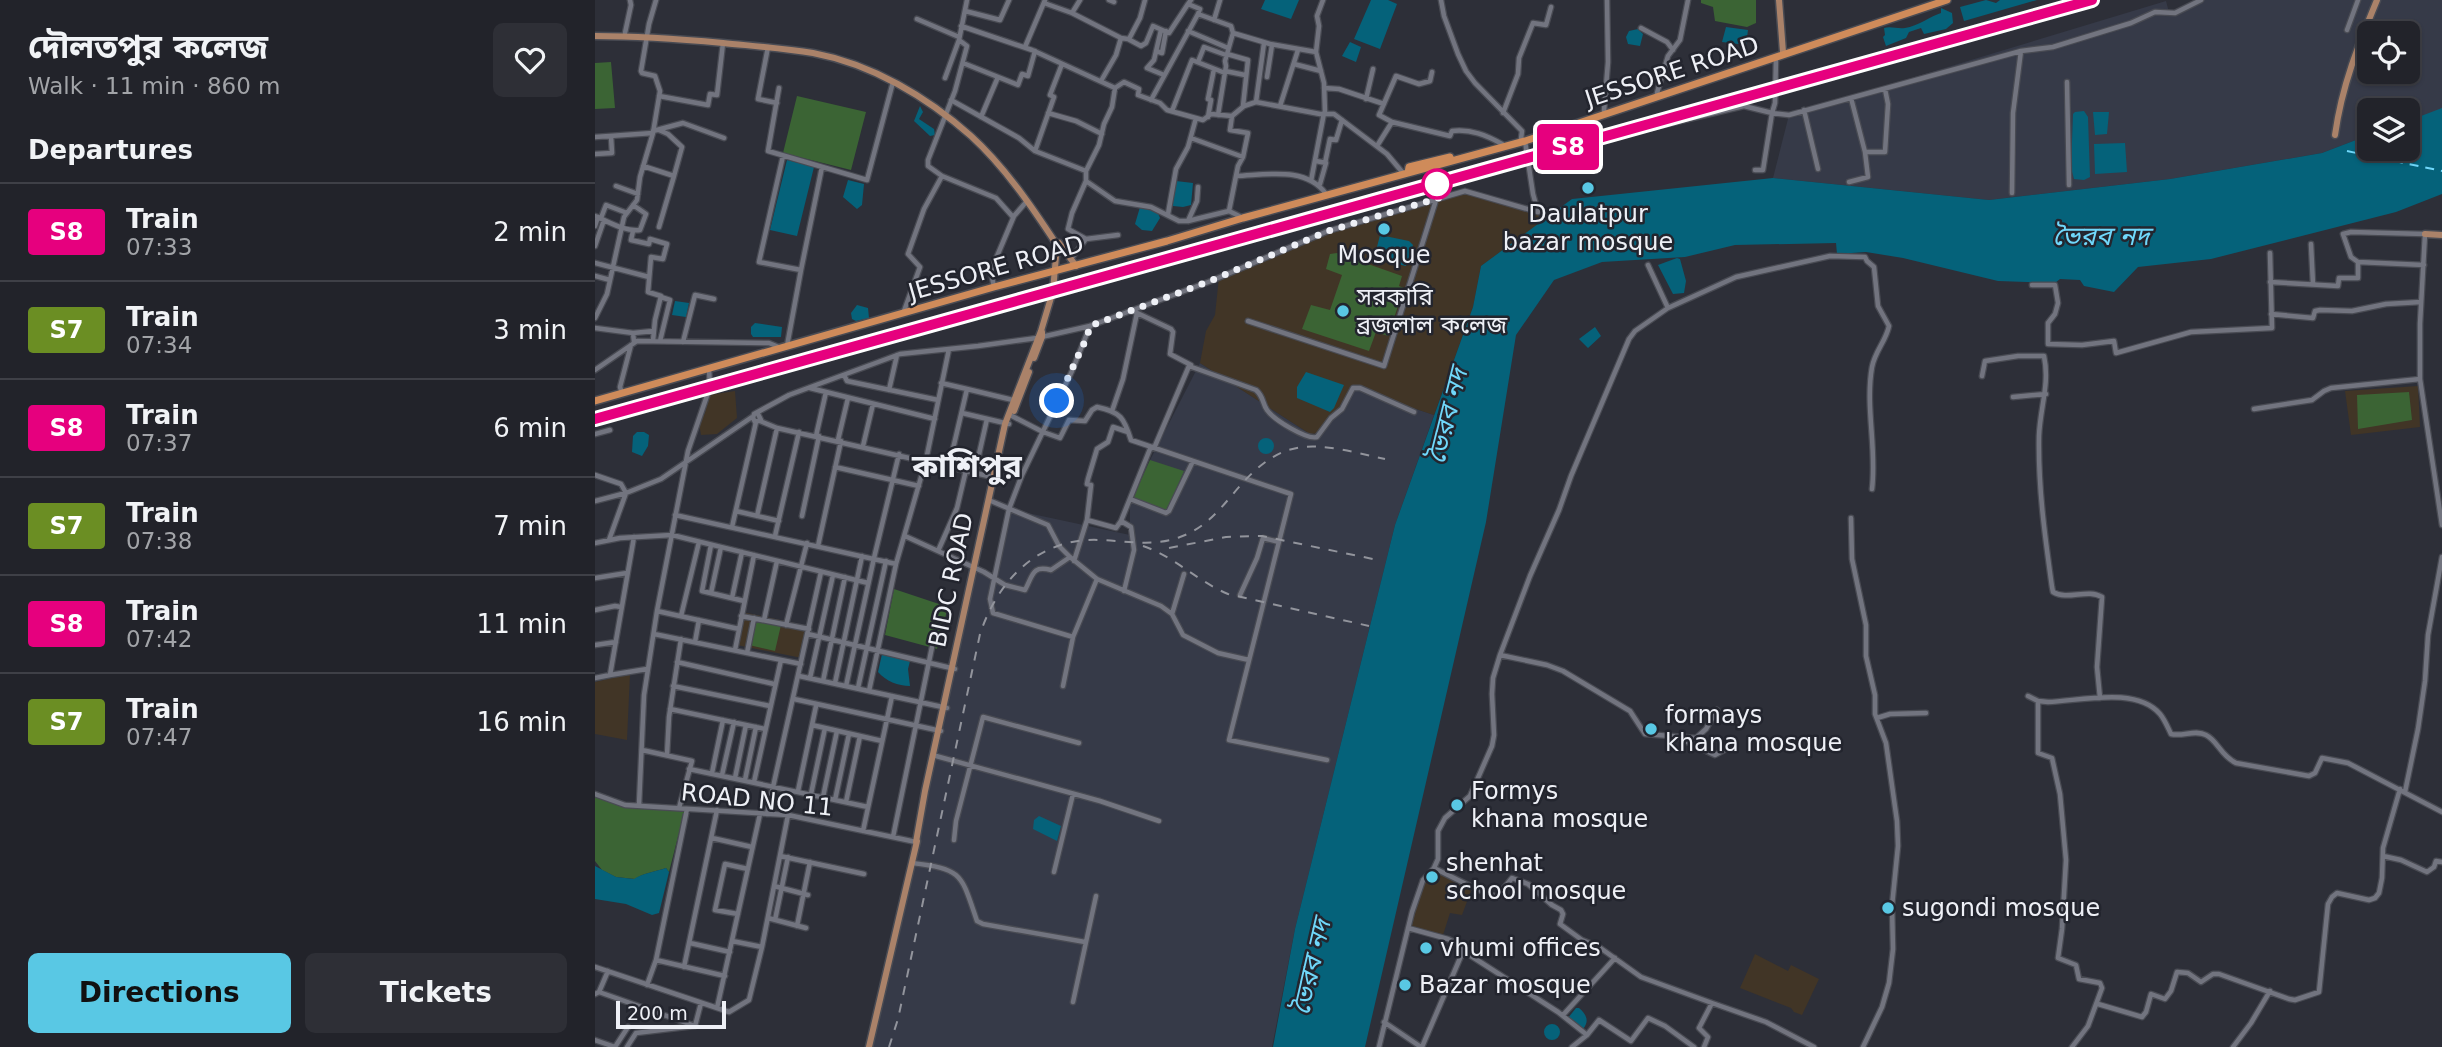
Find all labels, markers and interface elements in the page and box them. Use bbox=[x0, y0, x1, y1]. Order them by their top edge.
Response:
map controls bbox=[2357, 21, 2420, 161]
button: locate bbox=[2357, 21, 2420, 84]
button: heart bbox=[493, 23, 567, 97]
text: দৌলতপুর কলেজ bbox=[28, 27, 268, 66]
street label: JESSORE ROAD bbox=[1580, 31, 1762, 114]
text: Walk · 11 min · 860 m bbox=[28, 73, 281, 99]
button: layers bbox=[2357, 98, 2420, 161]
line badge: S8 bbox=[1537, 124, 1599, 170]
text: S8 bbox=[1551, 133, 1585, 161]
text: Departures bbox=[28, 135, 193, 165]
unlabelled marker bbox=[1422, 169, 1452, 199]
marker: Daulatpur bazar mosque bbox=[1580, 180, 1596, 196]
place label: Daulatpur bazar mosque bbox=[1503, 200, 1673, 256]
text: Train bbox=[126, 204, 199, 234]
text: 2 min bbox=[493, 217, 567, 247]
text: S8 bbox=[50, 218, 83, 246]
marker: Mosque bbox=[1376, 221, 1392, 237]
water label: ভৈরব নদ bbox=[2053, 221, 2154, 251]
street label: JESSORE ROAD bbox=[903, 230, 1087, 307]
text: 07:33 bbox=[126, 234, 192, 260]
place label: Mosque bbox=[1337, 241, 1431, 269]
place label: সরকারি ব্রজলাল কলেজ bbox=[1356, 283, 1507, 339]
text: Train bbox=[126, 302, 199, 332]
marker: সরকারি ব্রজলাল কলেজ bbox=[1335, 303, 1351, 319]
text: 3 min bbox=[493, 315, 567, 345]
text: S7 bbox=[50, 316, 83, 344]
text: 07:34 bbox=[126, 332, 192, 358]
water label: ভৈরব নদ bbox=[1421, 361, 1474, 467]
your location bbox=[1039, 383, 1074, 418]
text: Train bbox=[126, 400, 199, 430]
text: 6 min bbox=[493, 413, 567, 443]
text: S8 bbox=[50, 414, 83, 442]
text: 07:37 bbox=[126, 430, 192, 456]
district label: কাশিপুর bbox=[911, 447, 1023, 485]
text: Train bbox=[126, 498, 199, 528]
street label: BIDC ROAD bbox=[923, 510, 979, 650]
text: 7 min bbox=[493, 511, 567, 541]
text: S7 bbox=[50, 512, 83, 540]
text: 07:38 bbox=[126, 528, 192, 554]
text: Train bbox=[126, 596, 199, 626]
text: 11 min bbox=[477, 609, 567, 639]
text: S8 bbox=[50, 610, 83, 638]
text: 07:42 bbox=[126, 626, 192, 652]
text: Train bbox=[126, 694, 199, 724]
place label: formays khana mosque bbox=[1665, 701, 1842, 757]
text: 16 min bbox=[477, 707, 567, 737]
text: S7 bbox=[50, 708, 83, 736]
marker: formays khana mosque bbox=[1643, 721, 1659, 737]
text: 07:47 bbox=[126, 724, 192, 750]
place label: Formys khana mosque bbox=[1471, 777, 1648, 833]
street label: ROAD NO 11 bbox=[680, 778, 834, 822]
marker: Formys khana mosque bbox=[1449, 797, 1465, 813]
place label: shenhat school mosque bbox=[1446, 849, 1626, 905]
marker: shenhat school mosque bbox=[1424, 869, 1440, 885]
place label: sugondi mosque bbox=[1902, 894, 2100, 922]
marker: sugondi mosque bbox=[1880, 900, 1896, 916]
water label: ভৈরব নদ bbox=[1285, 912, 1338, 1018]
place label: vhumi offices bbox=[1440, 934, 1601, 962]
marker: vhumi offices bbox=[1418, 940, 1434, 956]
button: Directions bbox=[28, 953, 291, 1033]
button: Tickets bbox=[305, 953, 567, 1033]
place label: Bazar mosque bbox=[1419, 971, 1591, 999]
marker: Bazar mosque bbox=[1397, 977, 1413, 993]
scale bar bbox=[616, 998, 726, 1030]
text: 200 m bbox=[627, 1002, 688, 1024]

